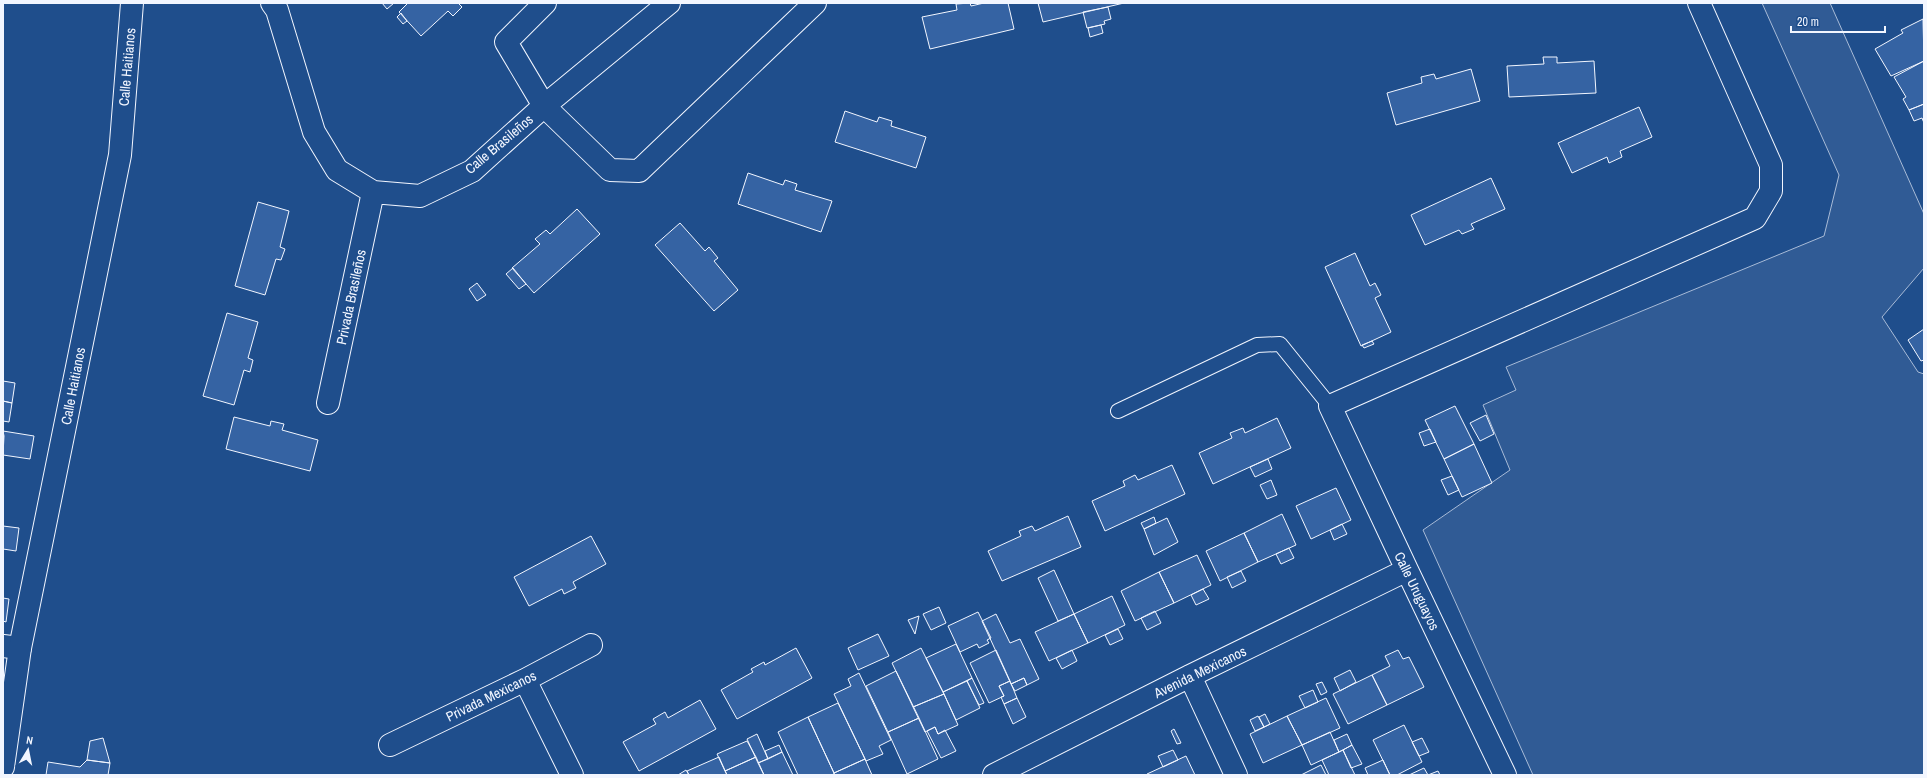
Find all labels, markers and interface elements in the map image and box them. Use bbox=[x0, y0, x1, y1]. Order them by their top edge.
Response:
scale bar bbox=[1791, 8, 1885, 34]
text: 20 m bbox=[1797, 14, 1819, 30]
street label: Calle Haitianos bbox=[115, 27, 139, 107]
street label: Calle Brasileños bbox=[461, 110, 537, 178]
street label: Privada Brasileños bbox=[332, 247, 370, 346]
street label: Calle Haitianos bbox=[57, 346, 89, 426]
street label: Calle Uruguayos bbox=[1390, 549, 1444, 633]
street label: Avenida Mexicanos bbox=[1150, 642, 1249, 703]
street label: Privada Mexicanos bbox=[443, 666, 539, 726]
north arrow bbox=[8, 730, 48, 770]
text: N bbox=[25, 733, 34, 748]

